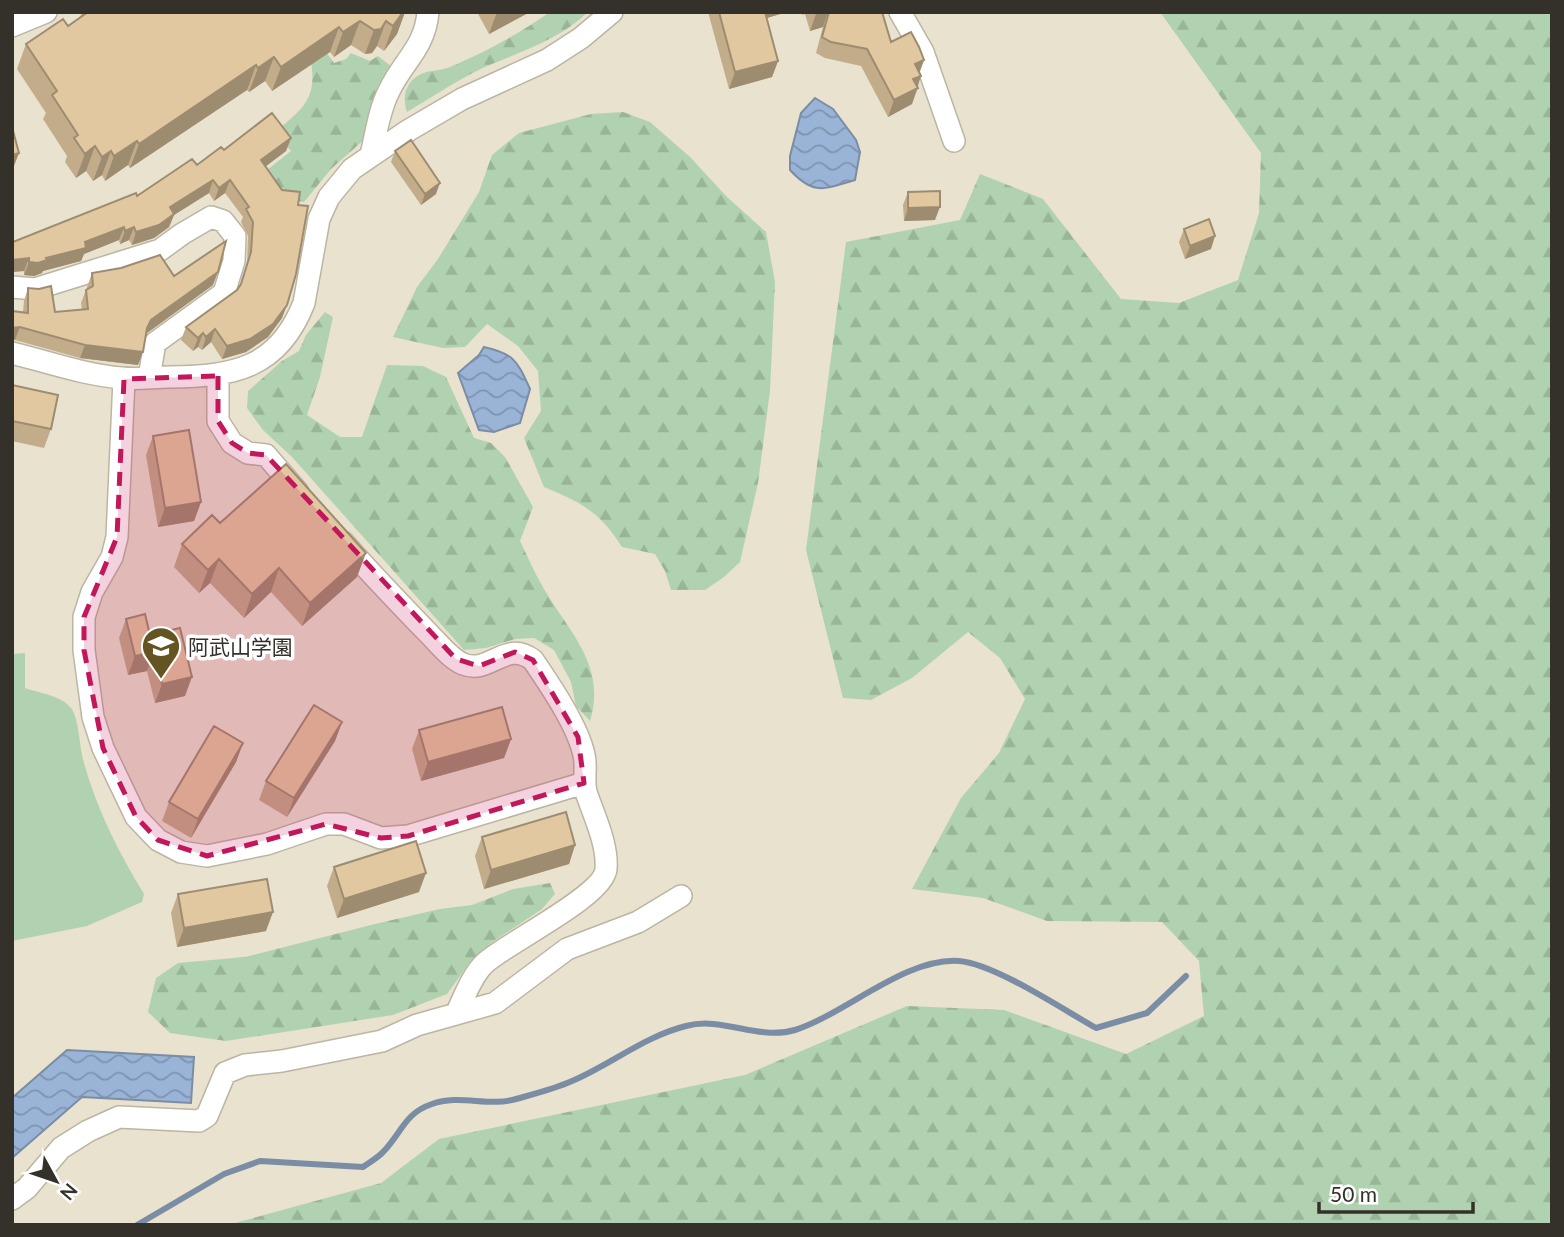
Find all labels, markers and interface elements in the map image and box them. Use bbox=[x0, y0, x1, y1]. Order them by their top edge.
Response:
school or university icon: 阿武山学園 bbox=[140, 625, 182, 680]
place label: 阿武山学園 bbox=[188, 634, 293, 659]
north arrow bbox=[21, 1146, 91, 1216]
scale bar bbox=[1319, 1170, 1473, 1214]
text: N bbox=[56, 1179, 83, 1205]
text: 50 m bbox=[1330, 1181, 1377, 1206]

